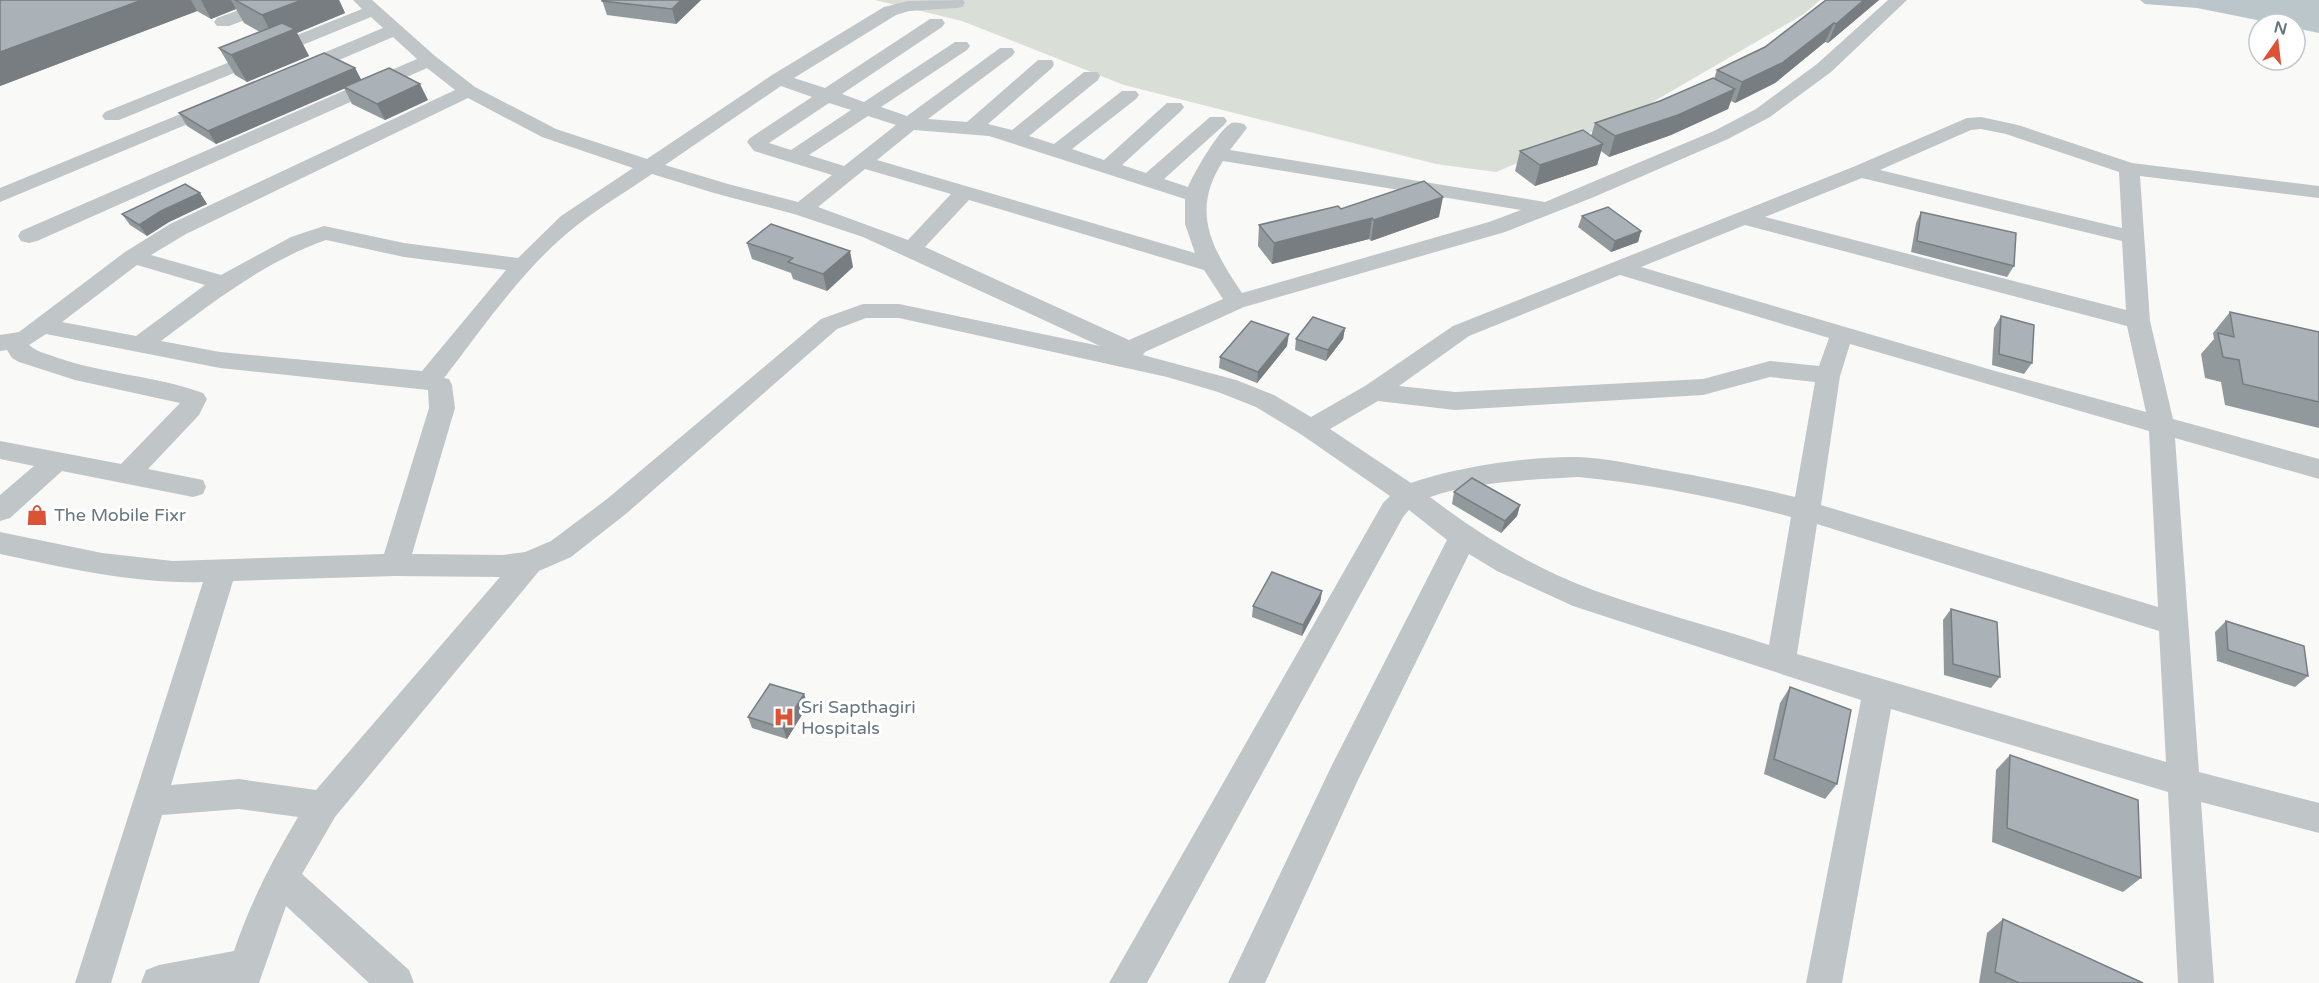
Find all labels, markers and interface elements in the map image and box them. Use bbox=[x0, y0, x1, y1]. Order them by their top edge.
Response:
north arrow bbox=[2247, 12, 2307, 72]
text: N bbox=[2272, 17, 2289, 40]
shop icon: The Mobile Fixr bbox=[25, 503, 49, 527]
place label: The Mobile Fixr bbox=[54, 504, 186, 526]
place label: Sri Sapthagiri Hospitals bbox=[801, 696, 916, 739]
hospital icon: Sri Sapthagiri Hospitals bbox=[772, 705, 796, 729]

